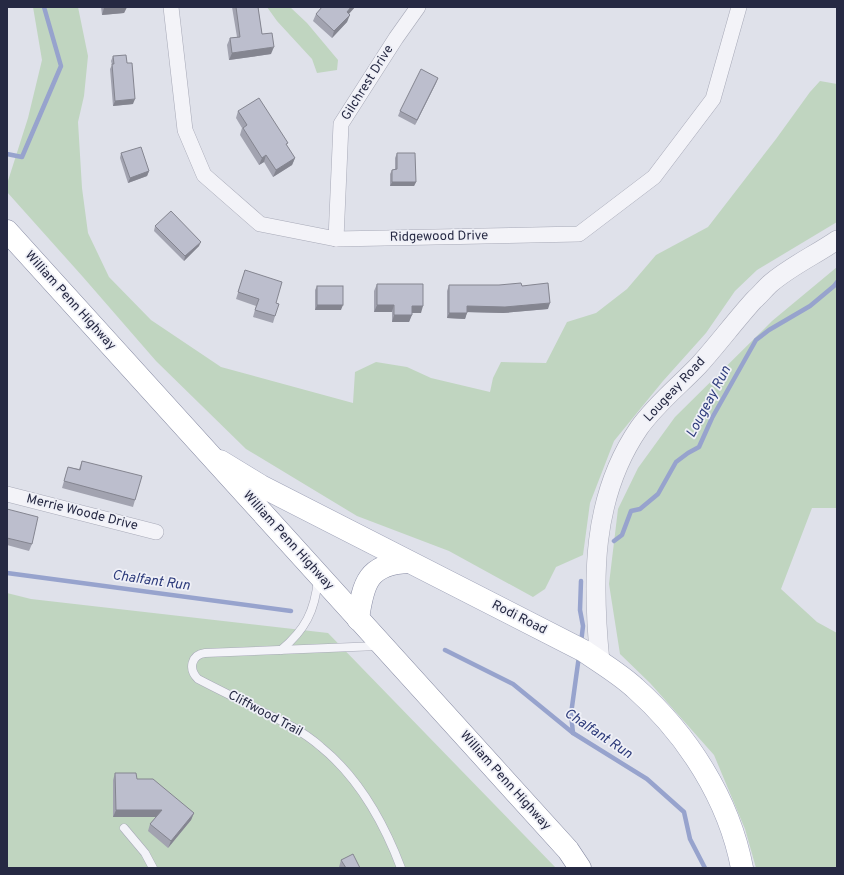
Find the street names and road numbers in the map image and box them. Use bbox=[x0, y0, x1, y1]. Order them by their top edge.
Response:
street label: Gilchrest Drive bbox=[338, 42, 398, 124]
street label: Ridgewood Drive bbox=[390, 228, 488, 246]
street label: William Penn Highway bbox=[21, 248, 119, 354]
street label: Lougeay Road bbox=[641, 354, 709, 426]
street label: William Penn Highway bbox=[239, 488, 337, 594]
street label: Merrie Woode Drive bbox=[25, 491, 139, 535]
street label: Rodi Road bbox=[489, 597, 549, 639]
street label: Cliffwood Trail bbox=[225, 688, 305, 740]
street label: William Penn Highway bbox=[456, 728, 554, 834]

